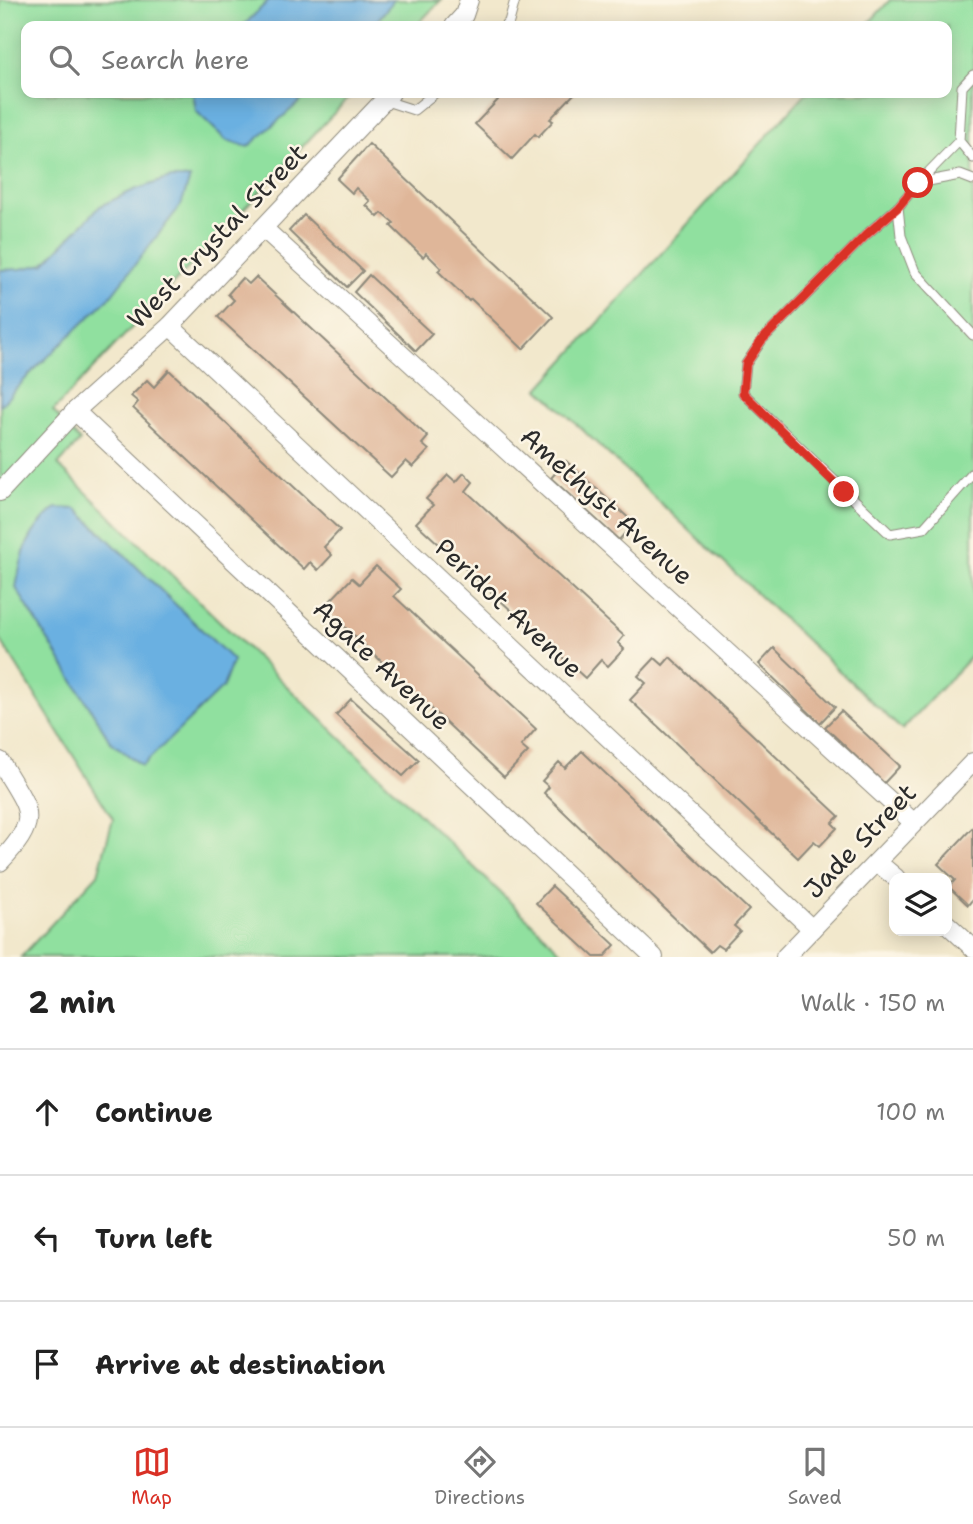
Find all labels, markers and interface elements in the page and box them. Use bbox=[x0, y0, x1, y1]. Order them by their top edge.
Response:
search box bbox=[21, 21, 952, 98]
icon: search bbox=[45, 41, 83, 79]
text: Search here bbox=[101, 42, 250, 77]
street label: West Crystal Street bbox=[119, 136, 314, 336]
route start bbox=[902, 167, 933, 198]
street label: Amethyst Avenue bbox=[513, 419, 701, 593]
route end bbox=[828, 476, 859, 507]
street label: Peridot Avenue bbox=[428, 530, 591, 685]
street label: Agate Avenue bbox=[306, 592, 459, 738]
street label: Jade Street bbox=[796, 775, 923, 906]
map controls bbox=[889, 873, 952, 936]
button: layers bbox=[889, 873, 952, 936]
text: 2 min bbox=[28, 982, 115, 1023]
text: Walk · 150 m bbox=[800, 988, 945, 1018]
icon: ahead bbox=[28, 1093, 66, 1131]
text: Continue bbox=[95, 1095, 213, 1130]
text: 100 m bbox=[876, 1097, 945, 1127]
icon: left bbox=[28, 1219, 66, 1257]
text: Turn left bbox=[95, 1221, 212, 1256]
text: 50 m bbox=[887, 1223, 945, 1253]
icon: arrive bbox=[28, 1345, 66, 1383]
text: Arrive at destination bbox=[95, 1347, 385, 1382]
tab: Map bbox=[131, 1443, 172, 1510]
tab: Directions bbox=[435, 1443, 525, 1510]
tab: Saved bbox=[788, 1443, 842, 1510]

